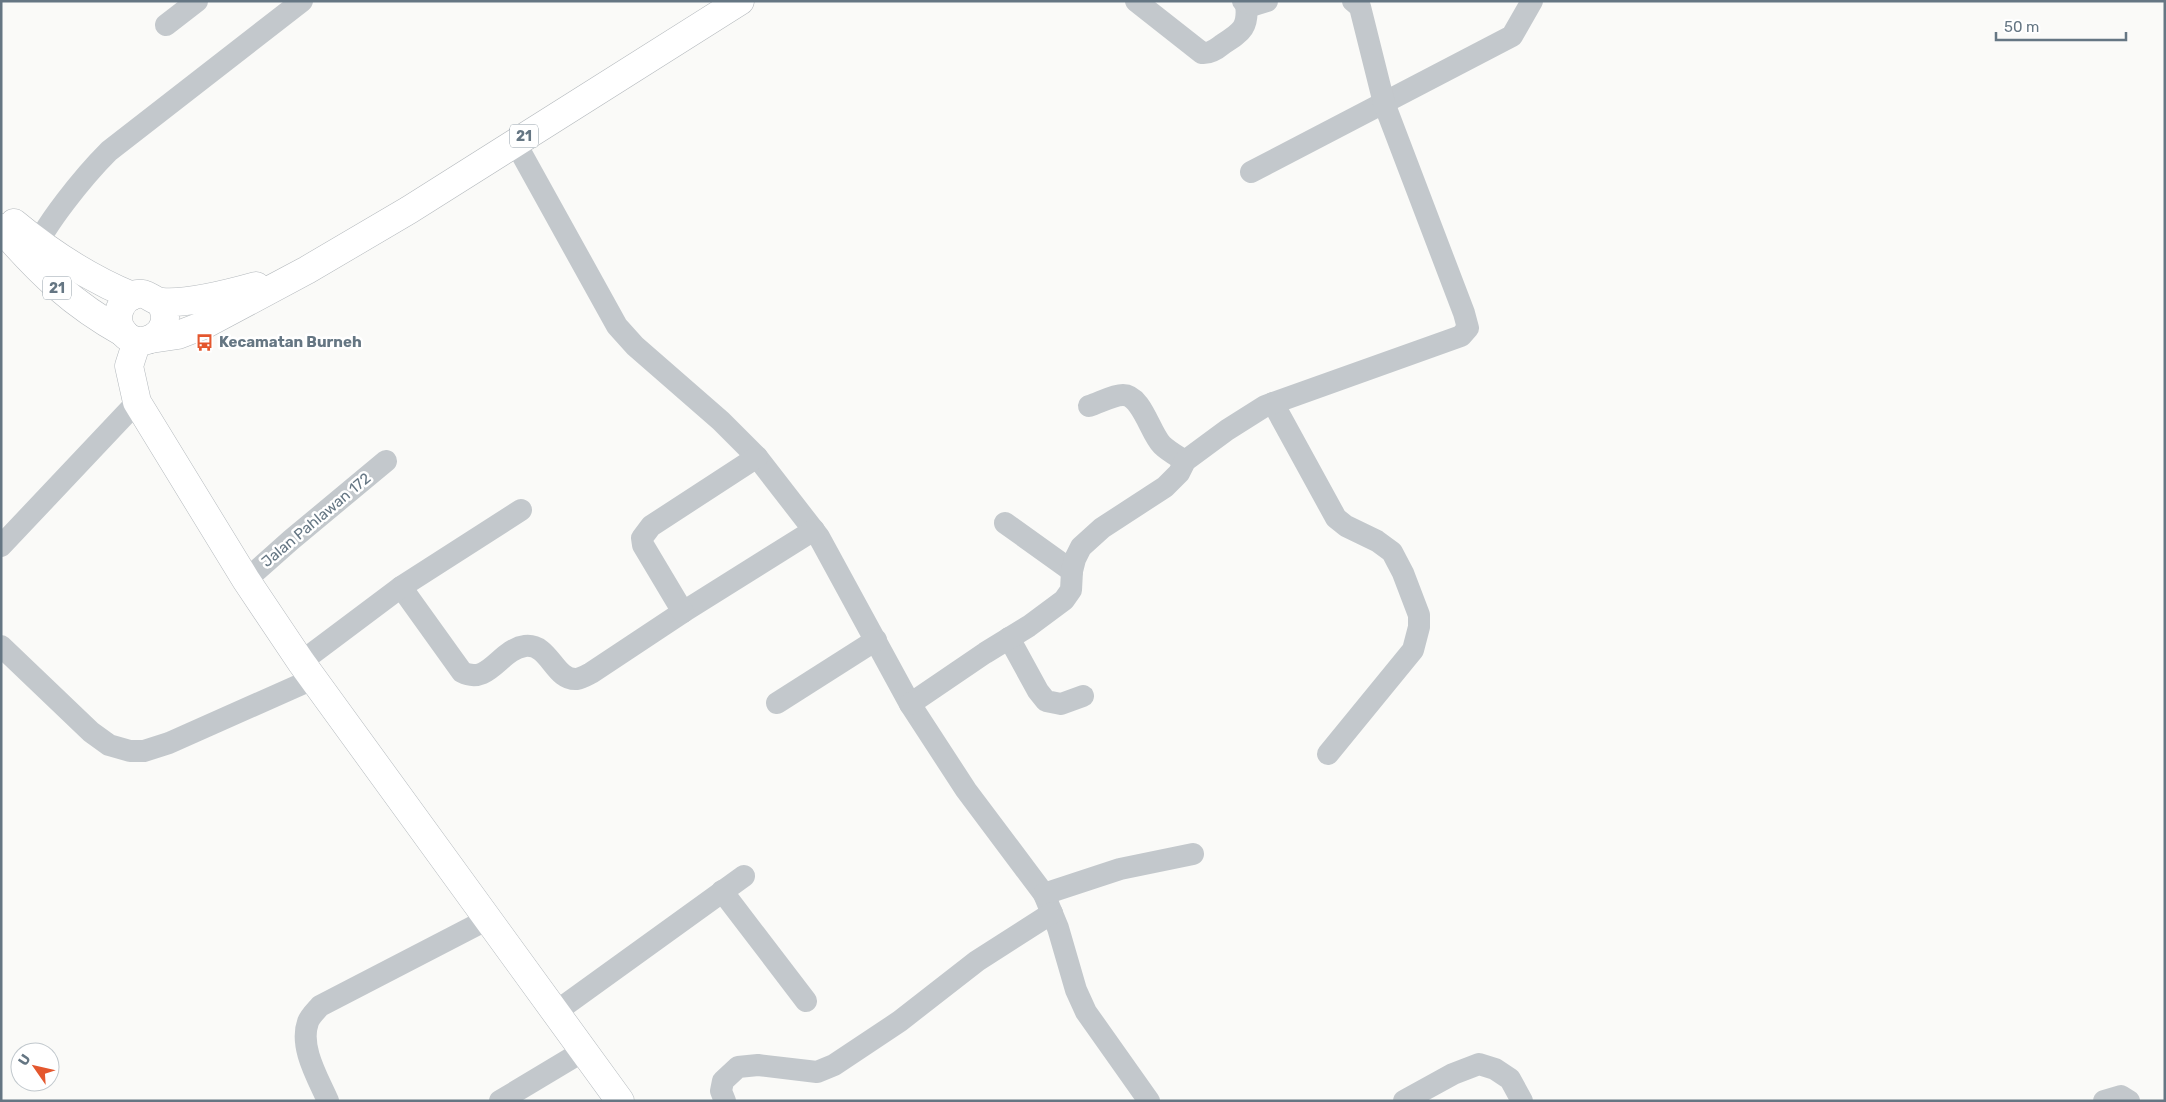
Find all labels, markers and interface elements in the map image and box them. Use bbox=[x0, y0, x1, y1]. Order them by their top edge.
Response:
scale bar bbox=[1996, 10, 2126, 42]
text: 50 m bbox=[2004, 18, 2039, 36]
road number: 21 bbox=[510, 124, 538, 148]
road number: 21 bbox=[43, 276, 71, 300]
bus stop icon: Kecamatan Burneh bbox=[195, 332, 215, 352]
place label: Kecamatan Burneh bbox=[219, 333, 362, 351]
street label: Jalan Pahlawan 172 bbox=[258, 469, 374, 571]
north arrow bbox=[10, 1042, 60, 1092]
text: U bbox=[15, 1051, 35, 1069]

